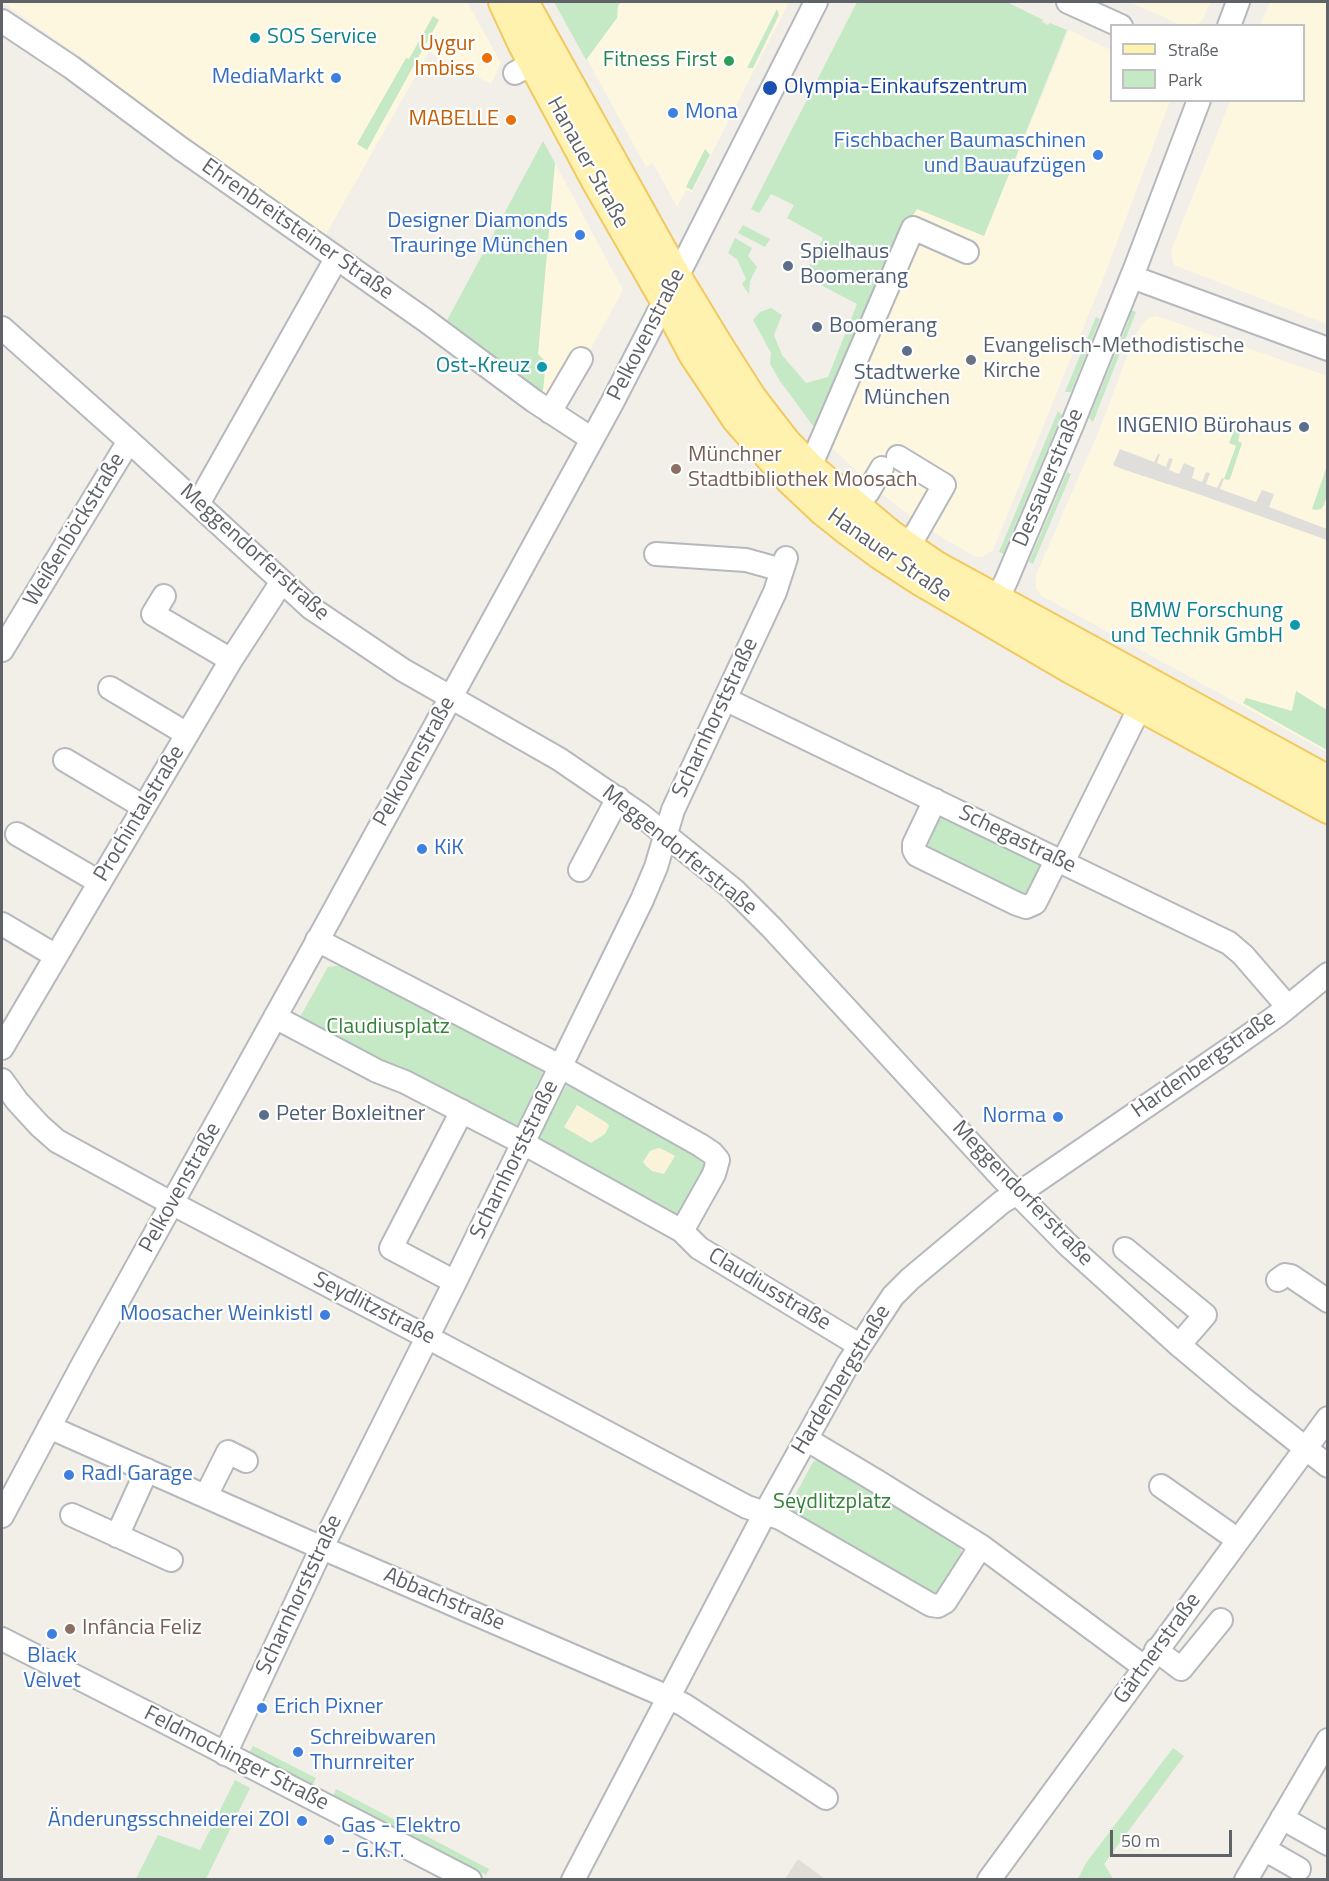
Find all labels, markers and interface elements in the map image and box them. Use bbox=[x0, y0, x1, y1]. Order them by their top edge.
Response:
legend bbox=[1110, 24, 1305, 102]
place label: SOS Service bbox=[267, 25, 377, 51]
marker: SOS Service bbox=[248, 31, 262, 45]
place label: Uygur Imbiss bbox=[414, 32, 475, 84]
text: Straße bbox=[1168, 36, 1219, 63]
place label: Fitness First bbox=[603, 48, 717, 74]
marker: Uygur Imbiss bbox=[480, 51, 494, 65]
marker: Fitness First bbox=[722, 54, 736, 68]
place label: MediaMarkt bbox=[212, 65, 324, 91]
text: Park bbox=[1168, 66, 1202, 93]
marker: MediaMarkt bbox=[329, 71, 343, 85]
place label: Olympia-Einkaufszentrum bbox=[784, 75, 1027, 101]
marker: Olympia-Einkaufszentrum bbox=[761, 79, 779, 97]
street label: Hanauer Straße bbox=[540, 93, 634, 233]
place label: Mona bbox=[685, 100, 738, 126]
marker: Mona bbox=[666, 106, 680, 120]
place label: MABELLE bbox=[408, 107, 499, 133]
marker: MABELLE bbox=[504, 113, 518, 127]
place label: Fischbacher Baumaschinen und Bauaufzügen bbox=[834, 129, 1086, 180]
marker: Fischbacher Baumaschinen und Bauaufzügen bbox=[1091, 148, 1105, 162]
street label: Ehrenbreitsteiner Straße bbox=[196, 154, 398, 306]
place label: Designer Diamonds Trauringe München bbox=[387, 209, 568, 260]
marker: Designer Diamonds Trauringe München bbox=[573, 228, 587, 242]
place label: Spielhaus Boomerang bbox=[800, 240, 908, 292]
marker: Spielhaus Boomerang bbox=[781, 259, 795, 273]
street label: Pelkovenstraße bbox=[602, 265, 692, 405]
place label: Boomerang bbox=[829, 314, 937, 340]
marker: Boomerang bbox=[810, 320, 824, 334]
place label: Evangelisch-Methodistische Kirche bbox=[983, 334, 1244, 386]
marker: Stadtwerke München bbox=[900, 344, 914, 358]
marker: Evangelisch-Methodistische Kirche bbox=[964, 353, 978, 367]
place label: Ost-Kreuz bbox=[436, 354, 530, 380]
marker: Ost-Kreuz bbox=[535, 360, 549, 374]
place label: Stadtwerke München bbox=[854, 361, 960, 412]
street label: Dessauerstraße bbox=[1008, 405, 1090, 551]
place label: INGENIO Bürohaus bbox=[1117, 414, 1292, 440]
marker: INGENIO Bürohaus bbox=[1297, 420, 1311, 434]
place label: Münchner Stadtbibliothek Moosach bbox=[688, 443, 918, 494]
street label: Weißenböckstraße bbox=[19, 449, 131, 611]
marker: Münchner Stadtbibliothek Moosach bbox=[669, 462, 683, 476]
street label: Meggendorferstraße bbox=[174, 479, 334, 627]
street label: Hanauer Straße bbox=[822, 503, 956, 609]
place label: BMW Forschung und Technik GmbH bbox=[1111, 599, 1283, 650]
marker: BMW Forschung und Technik GmbH bbox=[1288, 618, 1302, 632]
street label: Scharnhorststraße bbox=[667, 634, 765, 802]
street label: Pelkovenstraße bbox=[368, 692, 462, 832]
street label: Prochintalstraße bbox=[89, 741, 191, 887]
street label: Meggendorferstraße bbox=[596, 780, 762, 922]
street label: Schegastraße bbox=[954, 800, 1080, 880]
place label: KiK bbox=[434, 836, 464, 862]
marker: KiK bbox=[415, 842, 429, 856]
street label: Hardenbergstraße bbox=[1127, 1006, 1281, 1124]
park label: Claudiusplatz bbox=[326, 1015, 450, 1041]
street label: Scharnhorststraße bbox=[465, 1076, 565, 1244]
place label: Peter Boxleitner bbox=[276, 1102, 425, 1128]
place label: Norma bbox=[983, 1104, 1046, 1130]
marker: Peter Boxleitner bbox=[257, 1108, 271, 1122]
marker: Norma bbox=[1051, 1110, 1065, 1124]
street label: Meggendorferstraße bbox=[946, 1116, 1098, 1272]
street label: Pelkovenstraße bbox=[134, 1118, 228, 1258]
street label: Claudiusstraße bbox=[703, 1243, 835, 1337]
street label: Seydlitzstraße bbox=[309, 1267, 439, 1351]
street label: Hardenbergstraße bbox=[787, 1301, 897, 1459]
place label: Moosacher Weinkistl bbox=[120, 1302, 313, 1328]
marker: Moosacher Weinkistl bbox=[318, 1308, 332, 1322]
place label: Radl Garage bbox=[81, 1462, 193, 1488]
marker: Radl Garage bbox=[62, 1468, 76, 1482]
park label: Seydlitzplatz bbox=[773, 1490, 891, 1516]
street label: Scharnhorststraße bbox=[251, 1511, 349, 1679]
street label: Abbachstraße bbox=[379, 1563, 509, 1637]
street label: Gärtnerstraße bbox=[1109, 1588, 1207, 1710]
place label: Infância Feliz bbox=[82, 1616, 202, 1642]
marker: Infância Feliz bbox=[63, 1622, 77, 1636]
marker: Black Velvet bbox=[45, 1627, 59, 1641]
place label: Black Velvet bbox=[23, 1644, 81, 1696]
place label: Erich Pixner bbox=[274, 1695, 383, 1721]
street label: Feldmochinger Straße bbox=[139, 1701, 333, 1817]
marker: Erich Pixner bbox=[255, 1701, 269, 1715]
place label: Schreibwaren Thurnreiter bbox=[310, 1726, 436, 1778]
marker: Schreibwaren Thurnreiter bbox=[291, 1745, 305, 1759]
place label: Änderungsschneiderei ZOI bbox=[48, 1808, 290, 1834]
marker: Änderungsschneiderei ZOI bbox=[295, 1814, 309, 1828]
place label: Gas - Elektro - G.K.T. bbox=[341, 1814, 461, 1866]
scale bar bbox=[1113, 1818, 1234, 1856]
text: 50 m bbox=[1121, 1827, 1160, 1854]
marker: Gas - Elektro - G.K.T. bbox=[322, 1833, 336, 1847]

